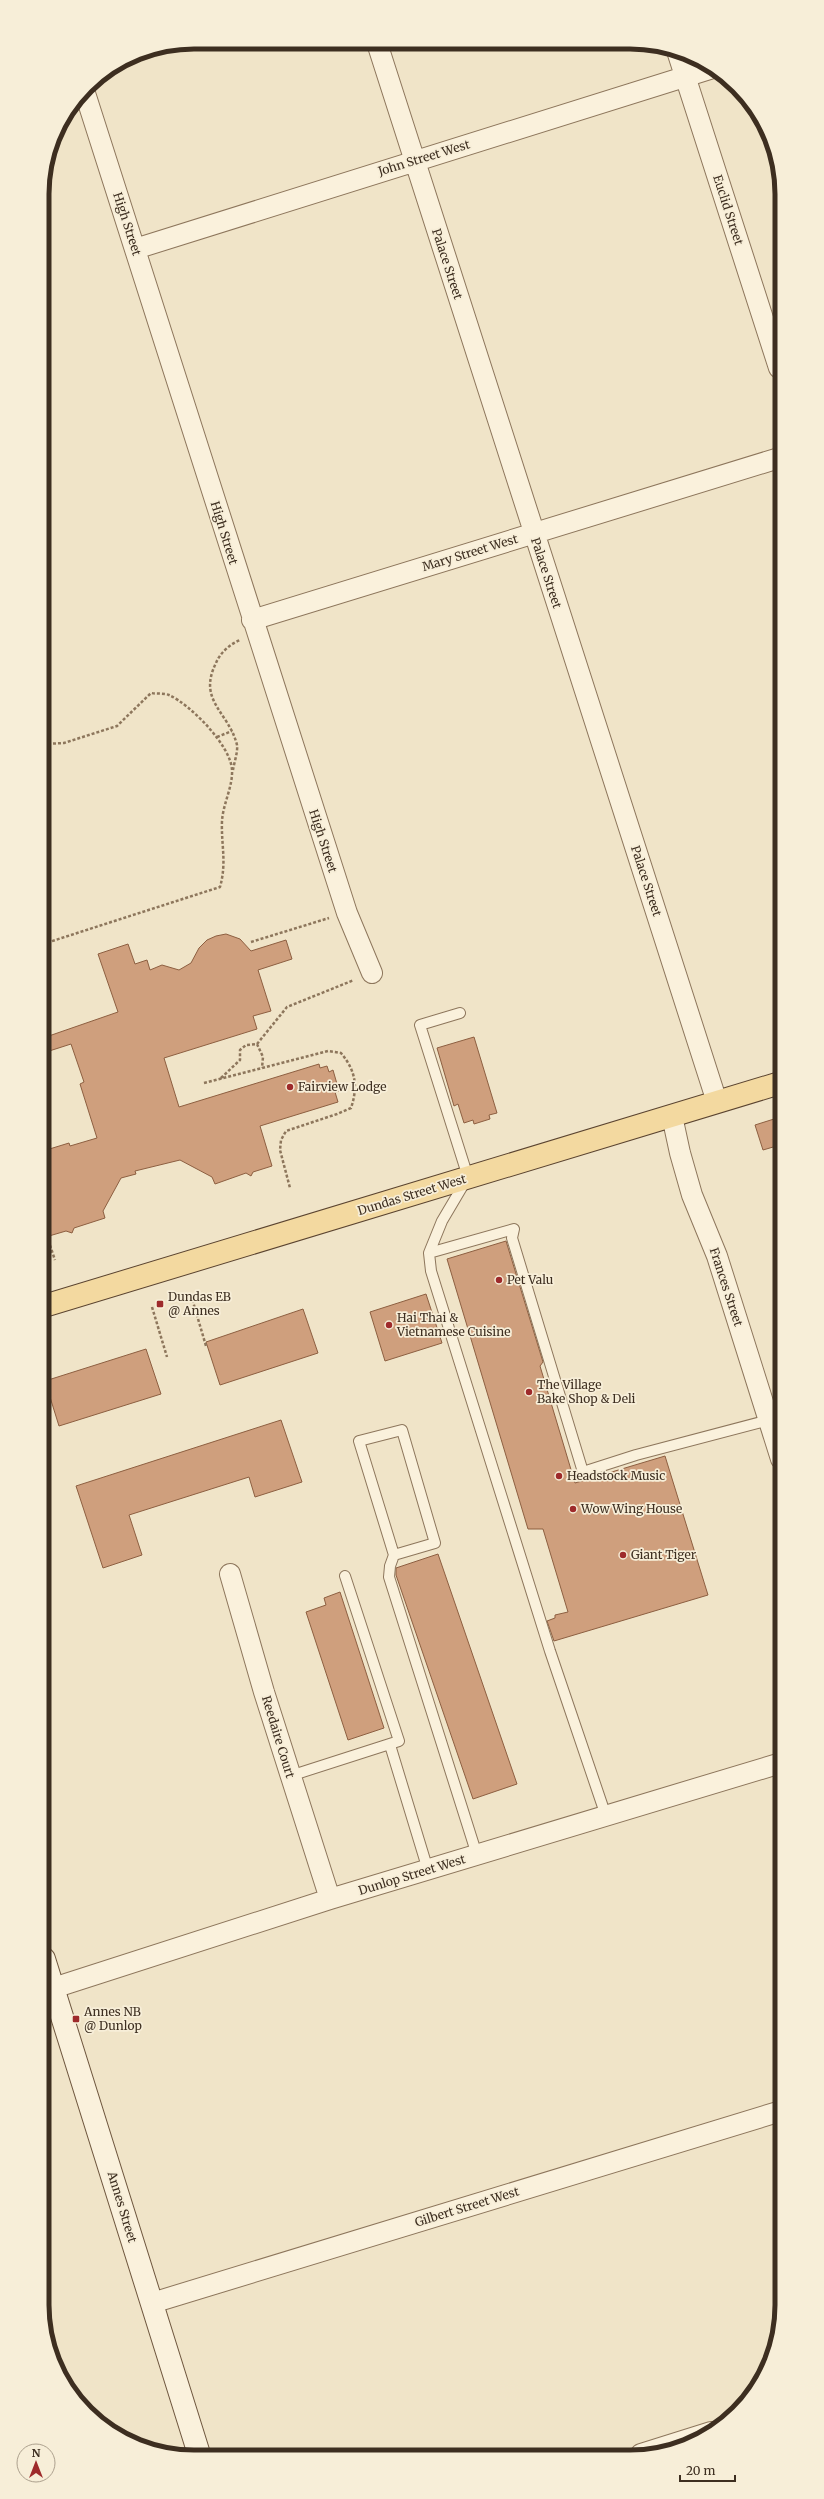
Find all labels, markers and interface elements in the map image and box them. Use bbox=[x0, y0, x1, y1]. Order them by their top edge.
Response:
street label: John Street West bbox=[375, 136, 472, 179]
street label: Euclid Street bbox=[710, 173, 747, 247]
street label: High Street bbox=[110, 190, 145, 258]
street label: Palace Street bbox=[429, 227, 466, 301]
street label: High Street bbox=[208, 499, 241, 567]
street label: Mary Street West bbox=[420, 531, 520, 574]
street label: Palace Street bbox=[528, 536, 565, 610]
street label: High Street bbox=[306, 807, 341, 875]
street label: Palace Street bbox=[628, 844, 665, 918]
place label: Fairview Lodge bbox=[298, 1079, 386, 1094]
marker: Fairview Lodge bbox=[285, 1082, 295, 1092]
street label: Dundas Street West bbox=[356, 1171, 468, 1218]
street label: Frances Street bbox=[707, 1246, 746, 1328]
place label: Pet Valu bbox=[507, 1272, 554, 1287]
marker: Pet Valu bbox=[494, 1275, 504, 1285]
place label: Dundas EB @ Annes bbox=[168, 1289, 231, 1318]
marker: Dundas EB @ Annes bbox=[155, 1299, 165, 1309]
place label: Hai Thai & Vietnamese Cuisine bbox=[396, 1310, 510, 1339]
marker: Hai Thai & Vietnamese Cuisine bbox=[384, 1320, 394, 1330]
place label: The Village Bake Shop & Deli bbox=[537, 1377, 636, 1406]
marker: The Village Bake Shop & Deli bbox=[524, 1387, 534, 1397]
place label: Headstock Music bbox=[567, 1468, 665, 1483]
marker: Headstock Music bbox=[554, 1471, 564, 1481]
place label: Wow Wing House bbox=[580, 1501, 682, 1516]
marker: Wow Wing House bbox=[568, 1504, 578, 1514]
place label: Giant Tiger bbox=[631, 1547, 697, 1562]
marker: Giant Tiger bbox=[618, 1550, 628, 1560]
street label: Reedaire Court bbox=[259, 1694, 298, 1780]
street label: Dunlop Street West bbox=[357, 1851, 467, 1898]
place label: Annes NB @ Dunlop bbox=[83, 2004, 142, 2033]
marker: Annes NB @ Dunlop bbox=[71, 2014, 81, 2024]
street label: Annes Street bbox=[104, 2168, 141, 2245]
street label: Gilbert Street West bbox=[413, 2183, 521, 2230]
north arrow bbox=[16, 2443, 56, 2483]
text: N bbox=[32, 2446, 41, 2460]
scale bar bbox=[680, 2457, 735, 2483]
text: 20 m bbox=[686, 2463, 715, 2478]

